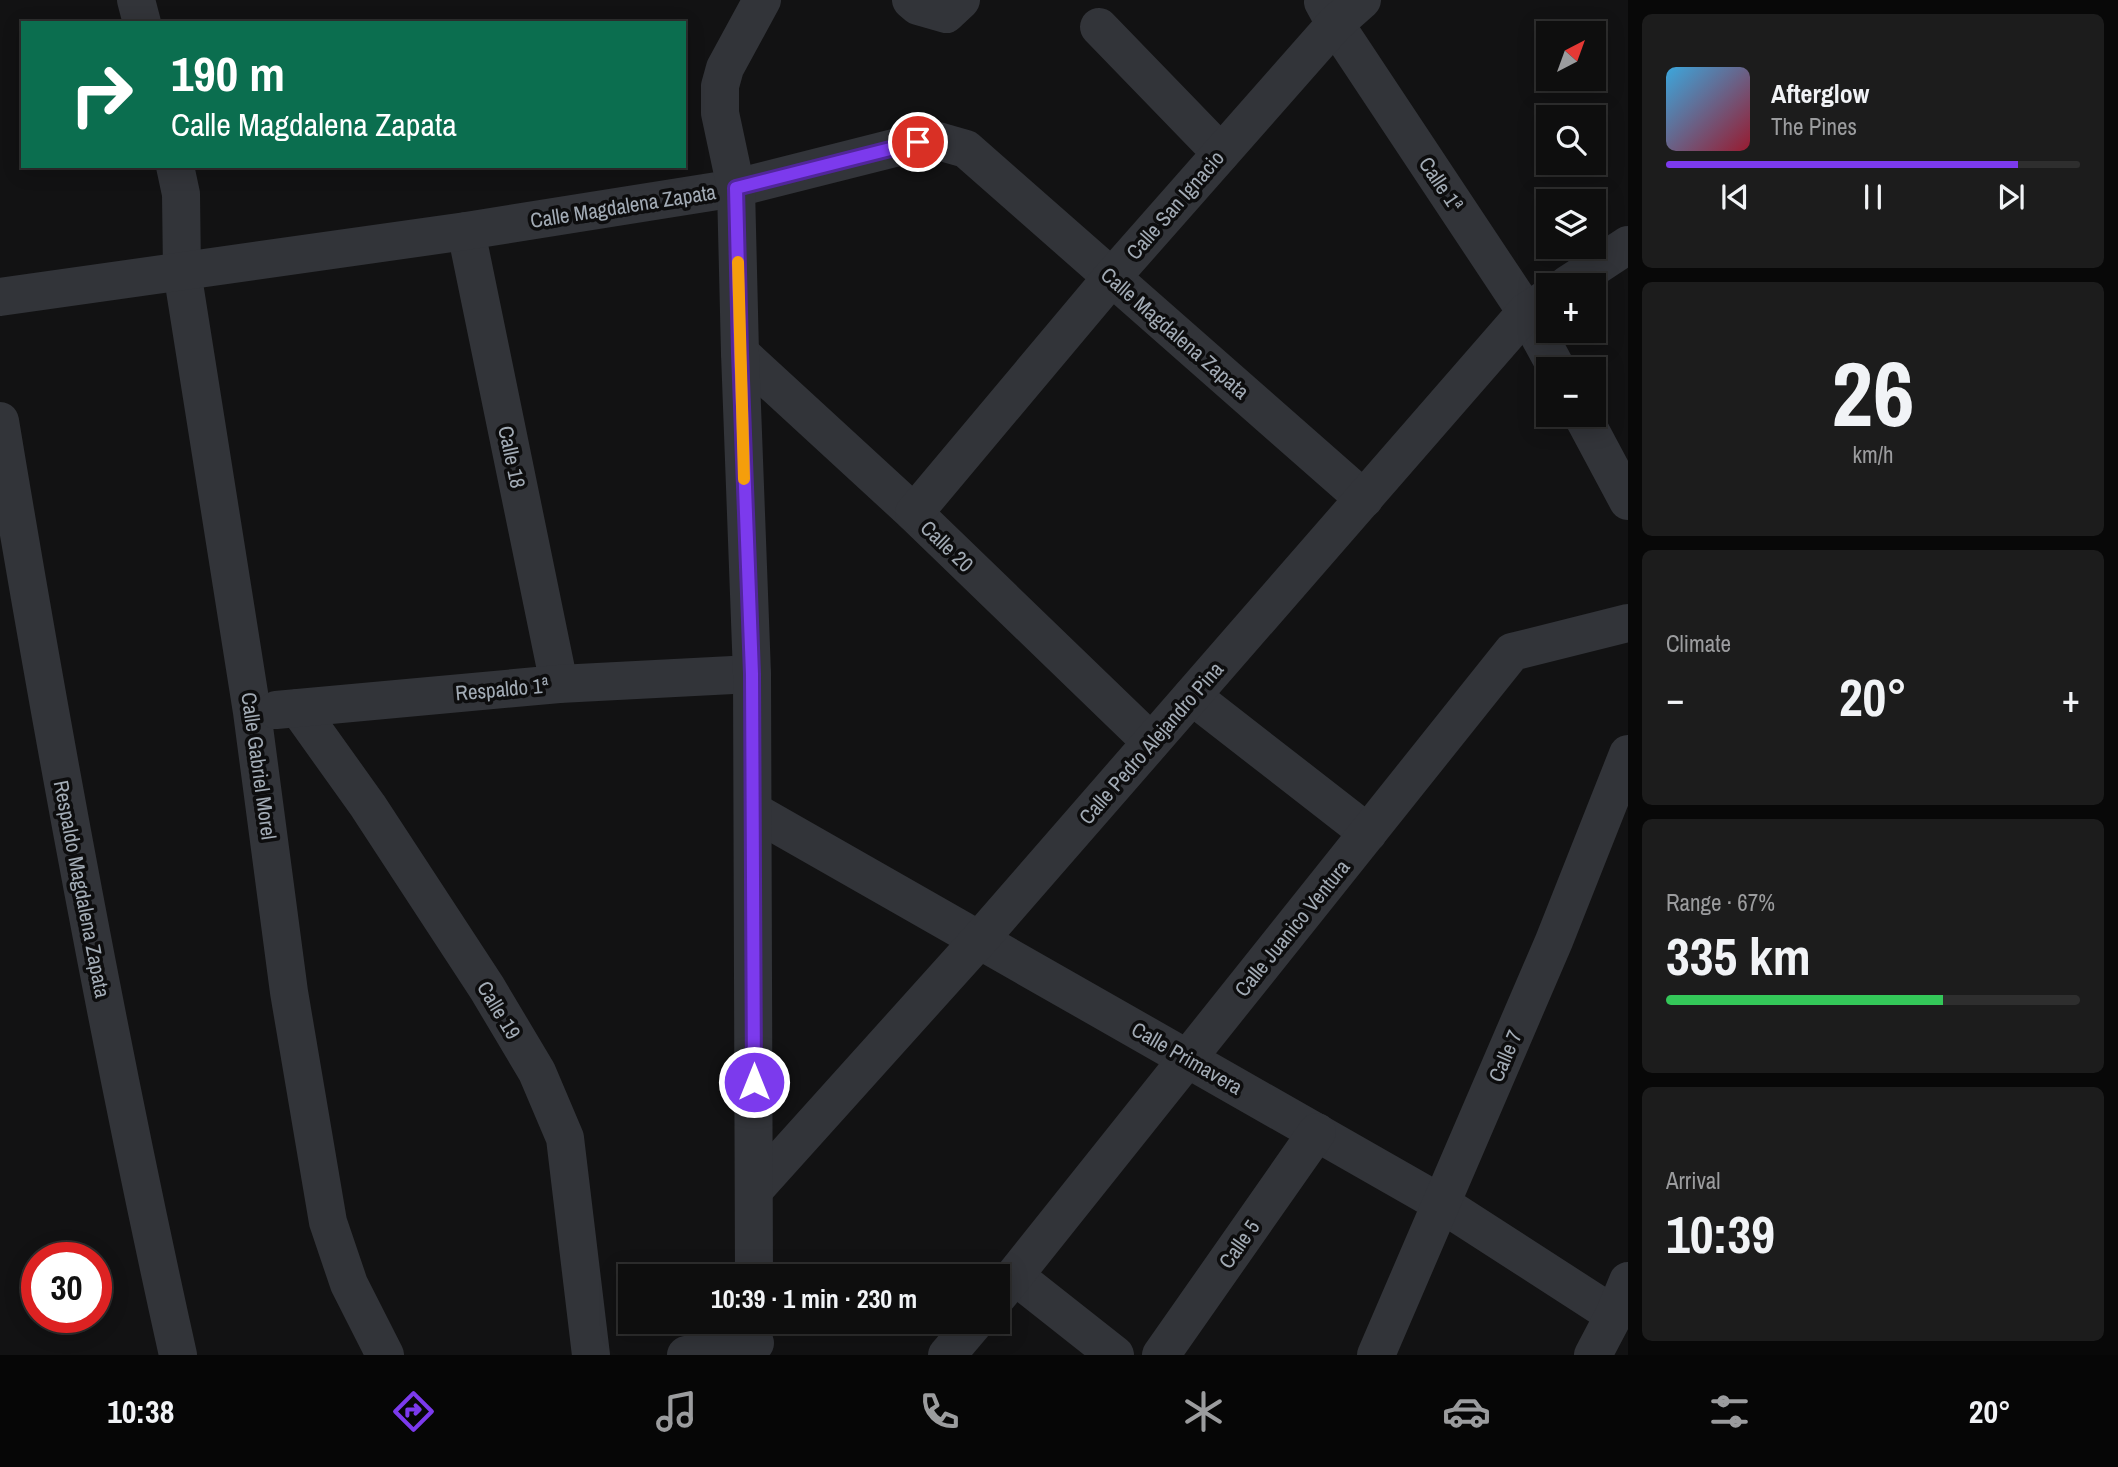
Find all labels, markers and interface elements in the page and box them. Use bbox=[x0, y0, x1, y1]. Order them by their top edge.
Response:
north arrow bbox=[1536, 21, 1606, 91]
map controls bbox=[1536, 21, 1606, 427]
text: 190 m bbox=[171, 40, 285, 106]
icon: right bbox=[56, 49, 147, 140]
text: Afterglow bbox=[1771, 76, 1869, 111]
text: Calle Magdalena Zapata bbox=[171, 103, 457, 146]
button: search bbox=[1536, 105, 1606, 175]
text: The Pines bbox=[1771, 111, 1857, 142]
pin bbox=[888, 112, 948, 172]
icon: arrive bbox=[899, 123, 937, 161]
street label: Calle San Ignacio bbox=[1119, 144, 1231, 266]
street label: Calle 1ª bbox=[1412, 151, 1470, 217]
street label: Calle Magdalena Zapata bbox=[528, 177, 718, 235]
icon: previous bbox=[1716, 178, 1754, 216]
icon: pause bbox=[1854, 178, 1892, 216]
icon: next bbox=[1992, 178, 2030, 216]
button: layers bbox=[1536, 189, 1606, 259]
street label: Calle Magdalena Zapata bbox=[1095, 261, 1256, 406]
button: + bbox=[1536, 273, 1606, 343]
text: 26 bbox=[1832, 332, 1915, 454]
button: − bbox=[1536, 357, 1606, 427]
street label: Calle 18 bbox=[491, 423, 533, 491]
text: km/h bbox=[1853, 439, 1893, 470]
street label: Calle 20 bbox=[914, 514, 980, 578]
text: Climate bbox=[1666, 628, 1731, 659]
street label: Calle Pedro Alejandro Pina bbox=[1072, 655, 1230, 831]
text: 20° bbox=[1839, 662, 1907, 732]
street label: Respaldo 1ª bbox=[454, 670, 550, 708]
text: − bbox=[1666, 673, 1684, 724]
text: + bbox=[2062, 673, 2080, 724]
street label: Calle Gabriel Morel bbox=[234, 691, 284, 841]
street label: Respaldo Magdalena Zapata bbox=[47, 778, 117, 1001]
street label: Calle Juanico Ventura bbox=[1228, 853, 1357, 1003]
text: Range · 67% bbox=[1666, 887, 1775, 918]
text: 335 km bbox=[1666, 921, 1811, 991]
street label: Calle 19 bbox=[470, 975, 528, 1045]
street label: Calle Primavera bbox=[1126, 1015, 1248, 1102]
street label: Calle 7 bbox=[1481, 1026, 1529, 1086]
position arrow bbox=[717, 1045, 791, 1119]
text: Arrival bbox=[1666, 1165, 1721, 1196]
text: 10:39 bbox=[1666, 1199, 1775, 1269]
street label: Calle 5 bbox=[1212, 1214, 1266, 1274]
speed limit sign: 30 bbox=[21, 1242, 112, 1333]
text: 10:39 · 1 min · 230 m bbox=[711, 1281, 917, 1316]
icon: directions bbox=[389, 1387, 438, 1436]
icon: music bbox=[652, 1387, 701, 1436]
icon: phone bbox=[915, 1387, 964, 1436]
icon: climate bbox=[1179, 1387, 1228, 1436]
icon: car bbox=[1442, 1387, 1491, 1436]
icon: filters bbox=[1705, 1387, 1754, 1436]
text: 10:38 bbox=[107, 1390, 174, 1433]
text: 20° bbox=[1969, 1390, 2011, 1433]

